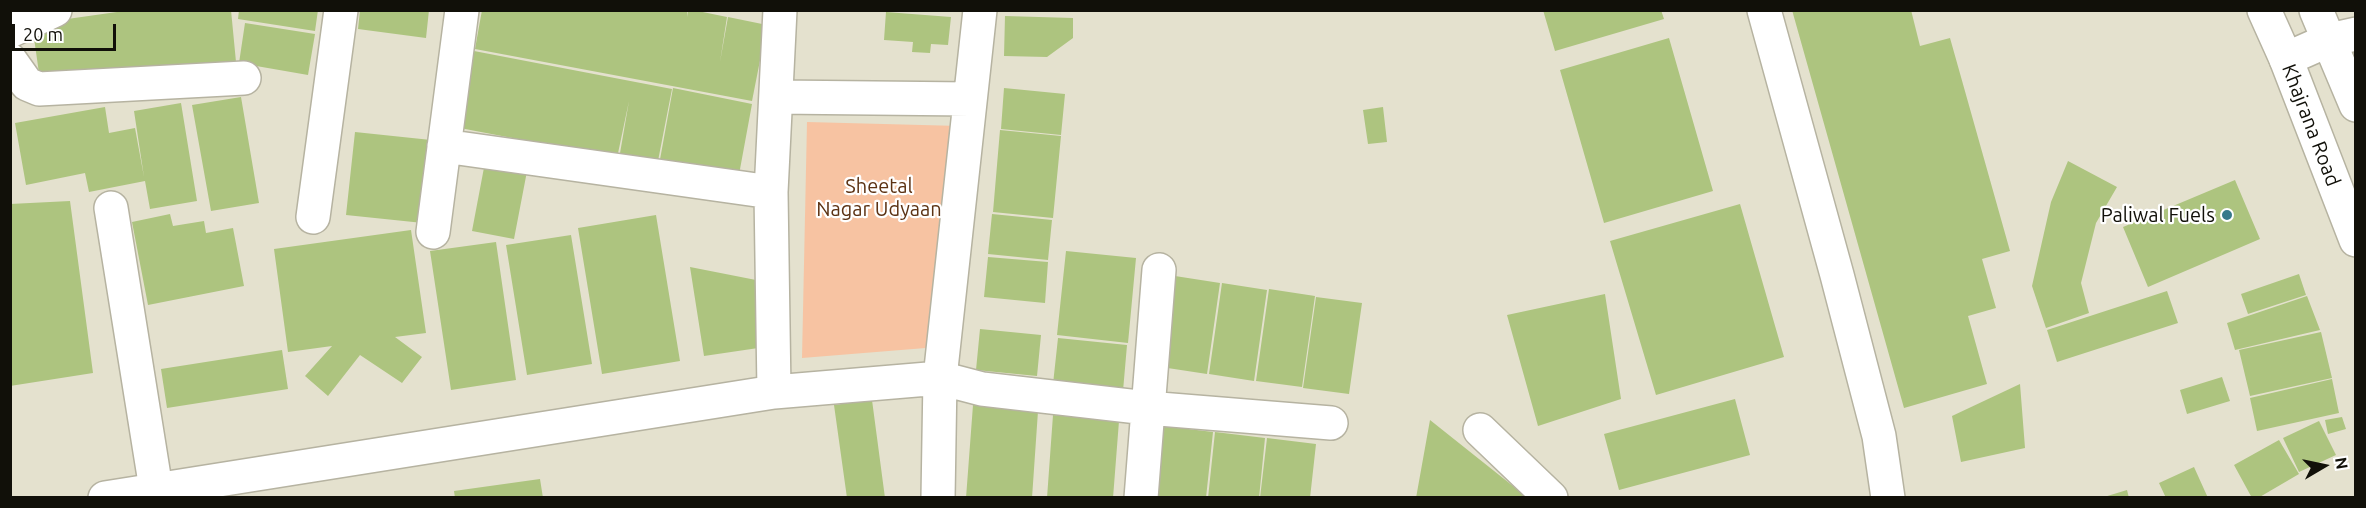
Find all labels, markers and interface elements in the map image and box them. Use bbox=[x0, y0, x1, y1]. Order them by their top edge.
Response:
scale bar bbox=[15, 12, 118, 50]
text: 20 m bbox=[23, 24, 63, 44]
street label: Khajrana Road bbox=[2277, 61, 2345, 189]
park label: Sheetal Nagar Udyaan bbox=[816, 174, 942, 221]
place label: Paliwal Fuels bbox=[2101, 203, 2215, 227]
marker: Paliwal Fuels bbox=[2220, 208, 2234, 222]
north arrow bbox=[2294, 436, 2354, 496]
text: N bbox=[2332, 456, 2352, 470]

